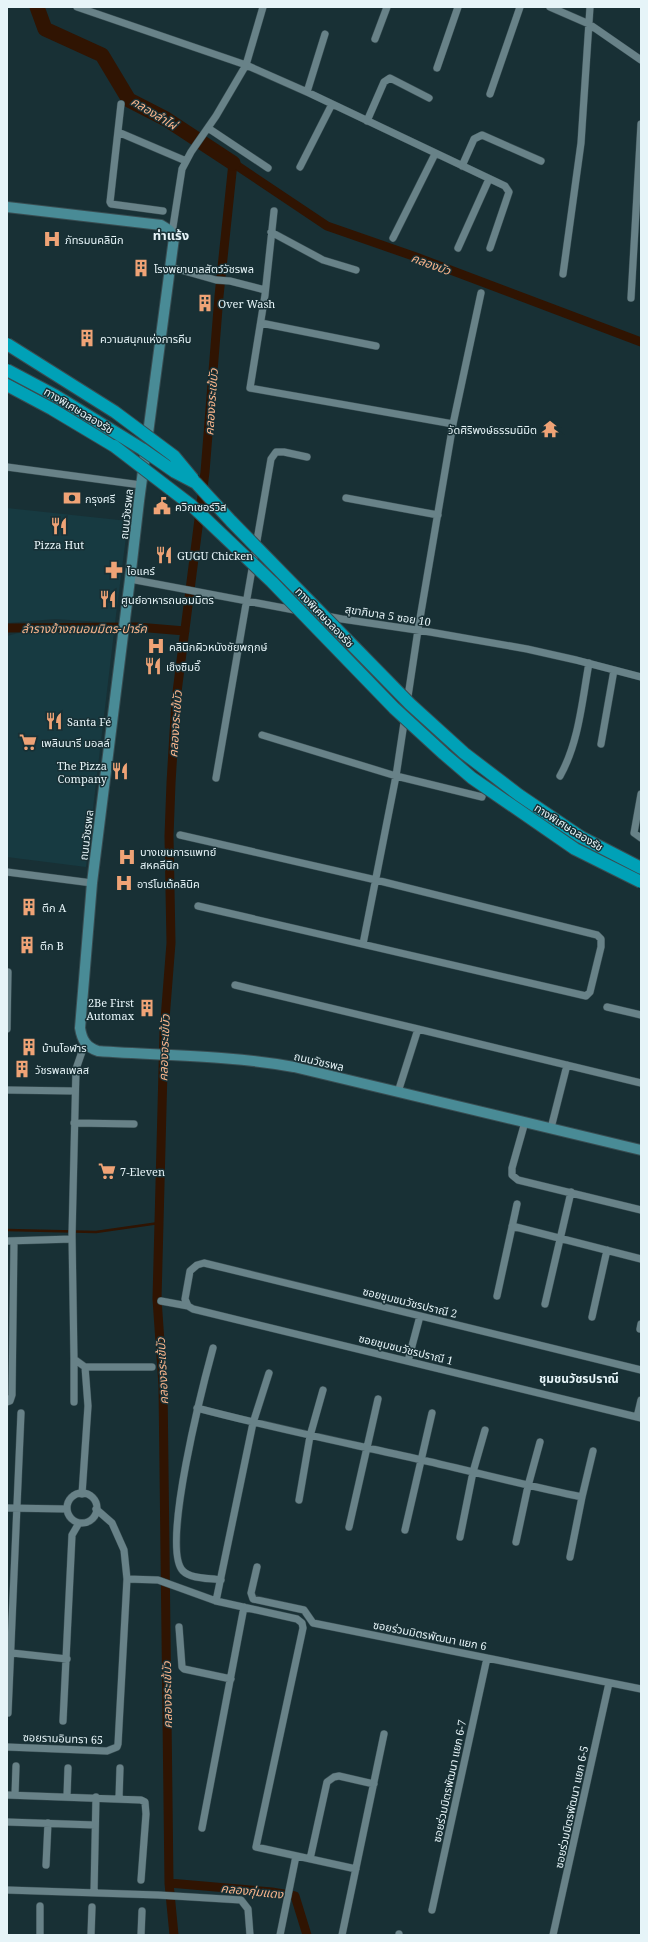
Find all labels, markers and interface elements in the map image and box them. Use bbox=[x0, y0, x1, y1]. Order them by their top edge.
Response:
water label: คลองลำไผ่ bbox=[128, 93, 182, 134]
district label: ท่าแร้ง bbox=[153, 226, 189, 244]
hospital icon: ภัทรมนคลินิก bbox=[42, 229, 62, 249]
place label: ภัทรมนคลินิก bbox=[65, 232, 124, 247]
water label: คลองบัว bbox=[409, 249, 454, 279]
building icon: โรงพยาบาลสัตว์วัชรพล bbox=[131, 258, 151, 278]
place label: โรงพยาบาลสัตว์วัชรพล bbox=[154, 261, 254, 276]
building icon: Over Wash bbox=[195, 293, 215, 313]
place label: Over Wash bbox=[218, 296, 275, 311]
building icon: ความสนุกแห่งการคีบ bbox=[77, 328, 97, 348]
place label: ความสนุกแห่งการคีบ bbox=[100, 331, 191, 346]
water label: คลองจระเข้บัว bbox=[200, 367, 222, 436]
street label: ทางพิเศษฉลองรัช bbox=[42, 383, 116, 437]
temple icon: วัดศิริพงษ์ธรรมนิมิต bbox=[540, 419, 560, 439]
place label: วัดศิริพงษ์ธรรมนิมิต bbox=[448, 422, 537, 437]
bank icon: กรุงศรี bbox=[62, 488, 82, 508]
street label: ถนนวัชรพล bbox=[116, 488, 136, 540]
place label: กรุงศรี bbox=[85, 491, 116, 506]
public building icon: ควิกเซอร์วิส bbox=[152, 496, 172, 516]
place label: ควิกเซอร์วิส bbox=[175, 499, 226, 514]
restaurant icon: Pizza Hut bbox=[49, 516, 69, 536]
place label: Pizza Hut bbox=[34, 537, 84, 552]
restaurant icon: GUGU Chicken bbox=[154, 545, 174, 565]
place label: GUGU Chicken bbox=[177, 548, 253, 563]
pharmacy icon: ไอแคร์ bbox=[104, 560, 124, 580]
place label: ไอแคร์ bbox=[126, 563, 155, 578]
street label: ทางพิเศษฉลองรัช bbox=[292, 584, 358, 650]
restaurant icon: ศูนย์อาหารถนอมมิตร bbox=[98, 589, 118, 609]
place label: ศูนย์อาหารถนอมมิตร bbox=[121, 592, 214, 607]
street label: สุขาภิบาล 5 ซอย 10 bbox=[344, 601, 432, 629]
water label: ลำรางข้างถนอมมิตร-ปาร์ค bbox=[21, 620, 147, 637]
hospital icon: คลินิกผิวหนังชัยพฤกษ์ bbox=[146, 636, 166, 656]
place label: คลินิกผิวหนังชัยพฤกษ์ bbox=[169, 639, 268, 654]
restaurant icon: เช็งซิมอี๊ bbox=[143, 656, 163, 676]
place label: เช็งซิมอี๊ bbox=[166, 659, 201, 674]
water label: คลองจระเข้บัว bbox=[164, 689, 186, 758]
restaurant icon: Santa Fé bbox=[44, 711, 64, 731]
place label: Santa Fé bbox=[67, 714, 111, 729]
supermarket icon: เพลินนารี มอลล์ bbox=[18, 732, 38, 752]
place label: เพลินนารี มอลล์ bbox=[41, 735, 110, 750]
place label: The Pizza Company bbox=[57, 758, 108, 786]
restaurant icon: The Pizza Company bbox=[110, 761, 130, 781]
street label: ทางพิเศษฉลองรัช bbox=[532, 800, 606, 854]
street label: ถนนวัชรพล bbox=[75, 809, 97, 861]
place label: บางเขนการแพทย์ สหคลีนิก bbox=[140, 844, 216, 872]
hospital icon: บางเขนการแพทย์ สหคลีนิก bbox=[117, 847, 137, 867]
hospital icon: อาร์โบเต้คลินิค bbox=[114, 873, 134, 893]
place label: อาร์โบเต้คลินิค bbox=[137, 876, 200, 891]
building icon: ตึก A bbox=[19, 897, 39, 917]
place label: ตึก A bbox=[42, 900, 66, 915]
building icon: ตึก B bbox=[17, 935, 37, 955]
place label: ตึก B bbox=[40, 938, 64, 953]
place label: 2Be First Automax bbox=[86, 995, 135, 1023]
building icon: 2Be First Automax bbox=[137, 998, 157, 1018]
water label: คลองจระเข้บัว bbox=[154, 1013, 174, 1082]
building icon: บ้านโอฬาร bbox=[19, 1037, 39, 1057]
place label: บ้านโอฬาร bbox=[42, 1040, 87, 1055]
street label: ถนนวัชรพล bbox=[293, 1048, 345, 1074]
building icon: วัชรพลเพลส bbox=[12, 1059, 32, 1079]
place label: วัชรพลเพลส bbox=[35, 1062, 89, 1077]
supermarket icon: 7-Eleven bbox=[97, 1161, 117, 1181]
place label: 7-Eleven bbox=[120, 1164, 165, 1179]
street label: ซอยชุมชนวัชรปราณี 2 bbox=[361, 1283, 459, 1321]
street label: ซอยชุมชนวัชรปราณี 1 bbox=[357, 1330, 455, 1368]
water label: คลองจระเข้บัว bbox=[152, 1336, 172, 1405]
district label: ชุมชนวัชรปราณี bbox=[539, 1370, 619, 1387]
street label: ซอยร่วมมิตรพัฒนา แยก 6 bbox=[372, 1617, 488, 1653]
water label: คลองจระเข้บัว bbox=[158, 1660, 176, 1729]
street label: ซอยร่วมมิตรพัฒนา แยก 6-7 bbox=[429, 1718, 469, 1844]
street label: ซอยรามอินทรา 65 bbox=[23, 1729, 103, 1747]
street label: ซอยร่วมมิตรพัฒนา แยก 6-5 bbox=[551, 1744, 591, 1870]
water label: คลองกุ่มแดง bbox=[220, 1879, 285, 1903]

